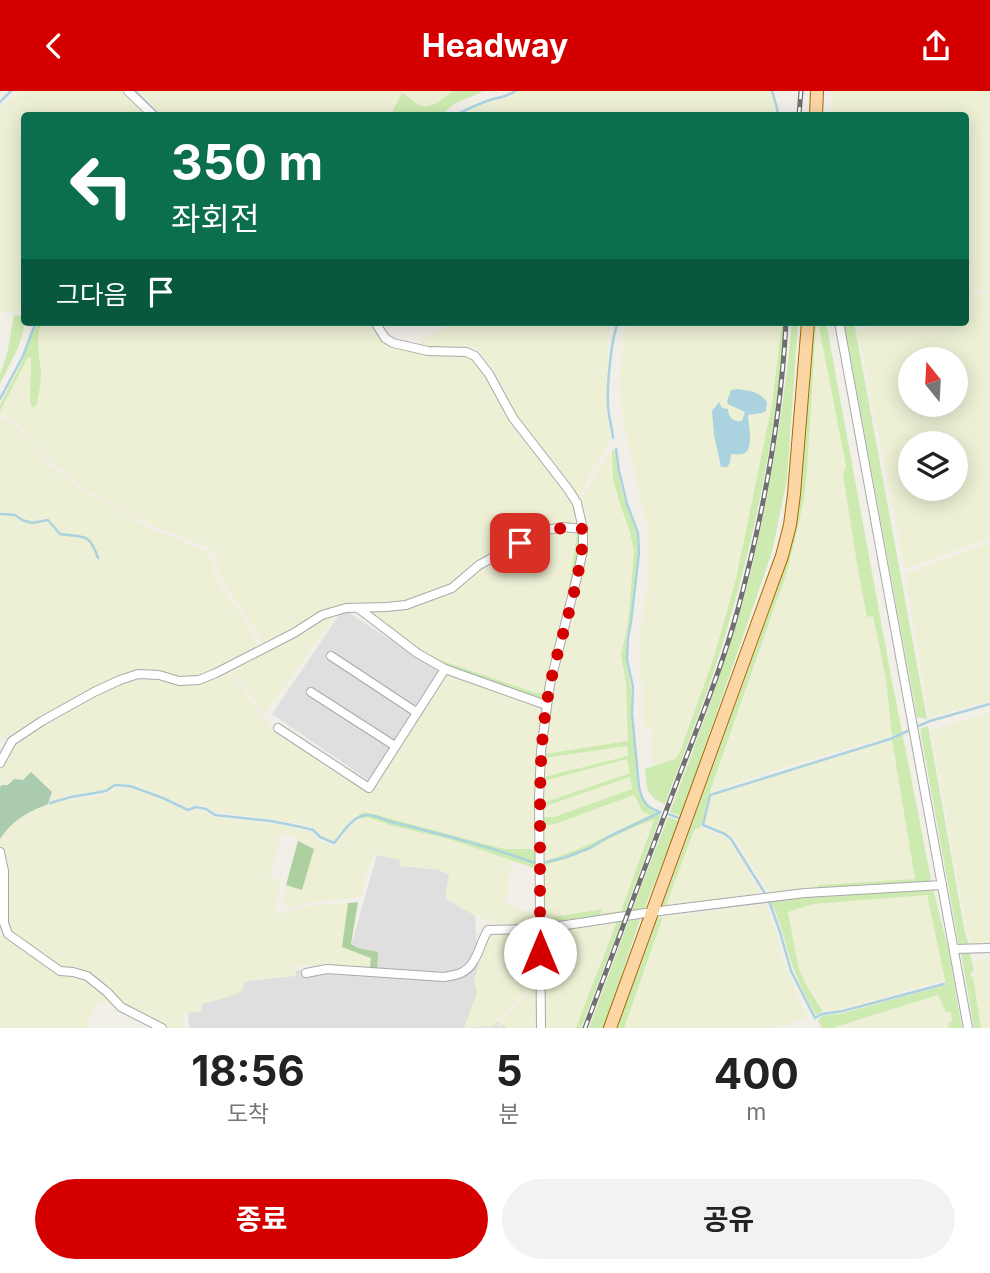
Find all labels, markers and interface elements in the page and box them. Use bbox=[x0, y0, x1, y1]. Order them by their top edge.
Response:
text: Headway bbox=[422, 26, 568, 65]
icon: back bbox=[35, 27, 73, 65]
icon: share bbox=[917, 27, 955, 65]
text: 350 m bbox=[171, 133, 323, 192]
icon: left bbox=[56, 140, 147, 231]
text: 좌회전 bbox=[171, 199, 259, 238]
icon: arrive bbox=[142, 273, 180, 311]
text: 그다음 bbox=[56, 279, 128, 310]
north arrow bbox=[898, 347, 968, 417]
map controls bbox=[898, 347, 968, 501]
button: layers bbox=[898, 431, 968, 501]
pin bbox=[490, 513, 550, 573]
icon: arrive bbox=[501, 524, 539, 562]
position arrow bbox=[503, 916, 577, 990]
text: 18:56 bbox=[191, 1045, 305, 1096]
text: 5 bbox=[496, 1045, 523, 1096]
text: 400 bbox=[714, 1048, 799, 1099]
text: m bbox=[746, 1098, 766, 1126]
text: 도착 bbox=[227, 1100, 269, 1128]
text: 분 bbox=[499, 1100, 520, 1128]
button: 종료 bbox=[35, 1179, 488, 1259]
button: 공유 bbox=[502, 1179, 955, 1259]

